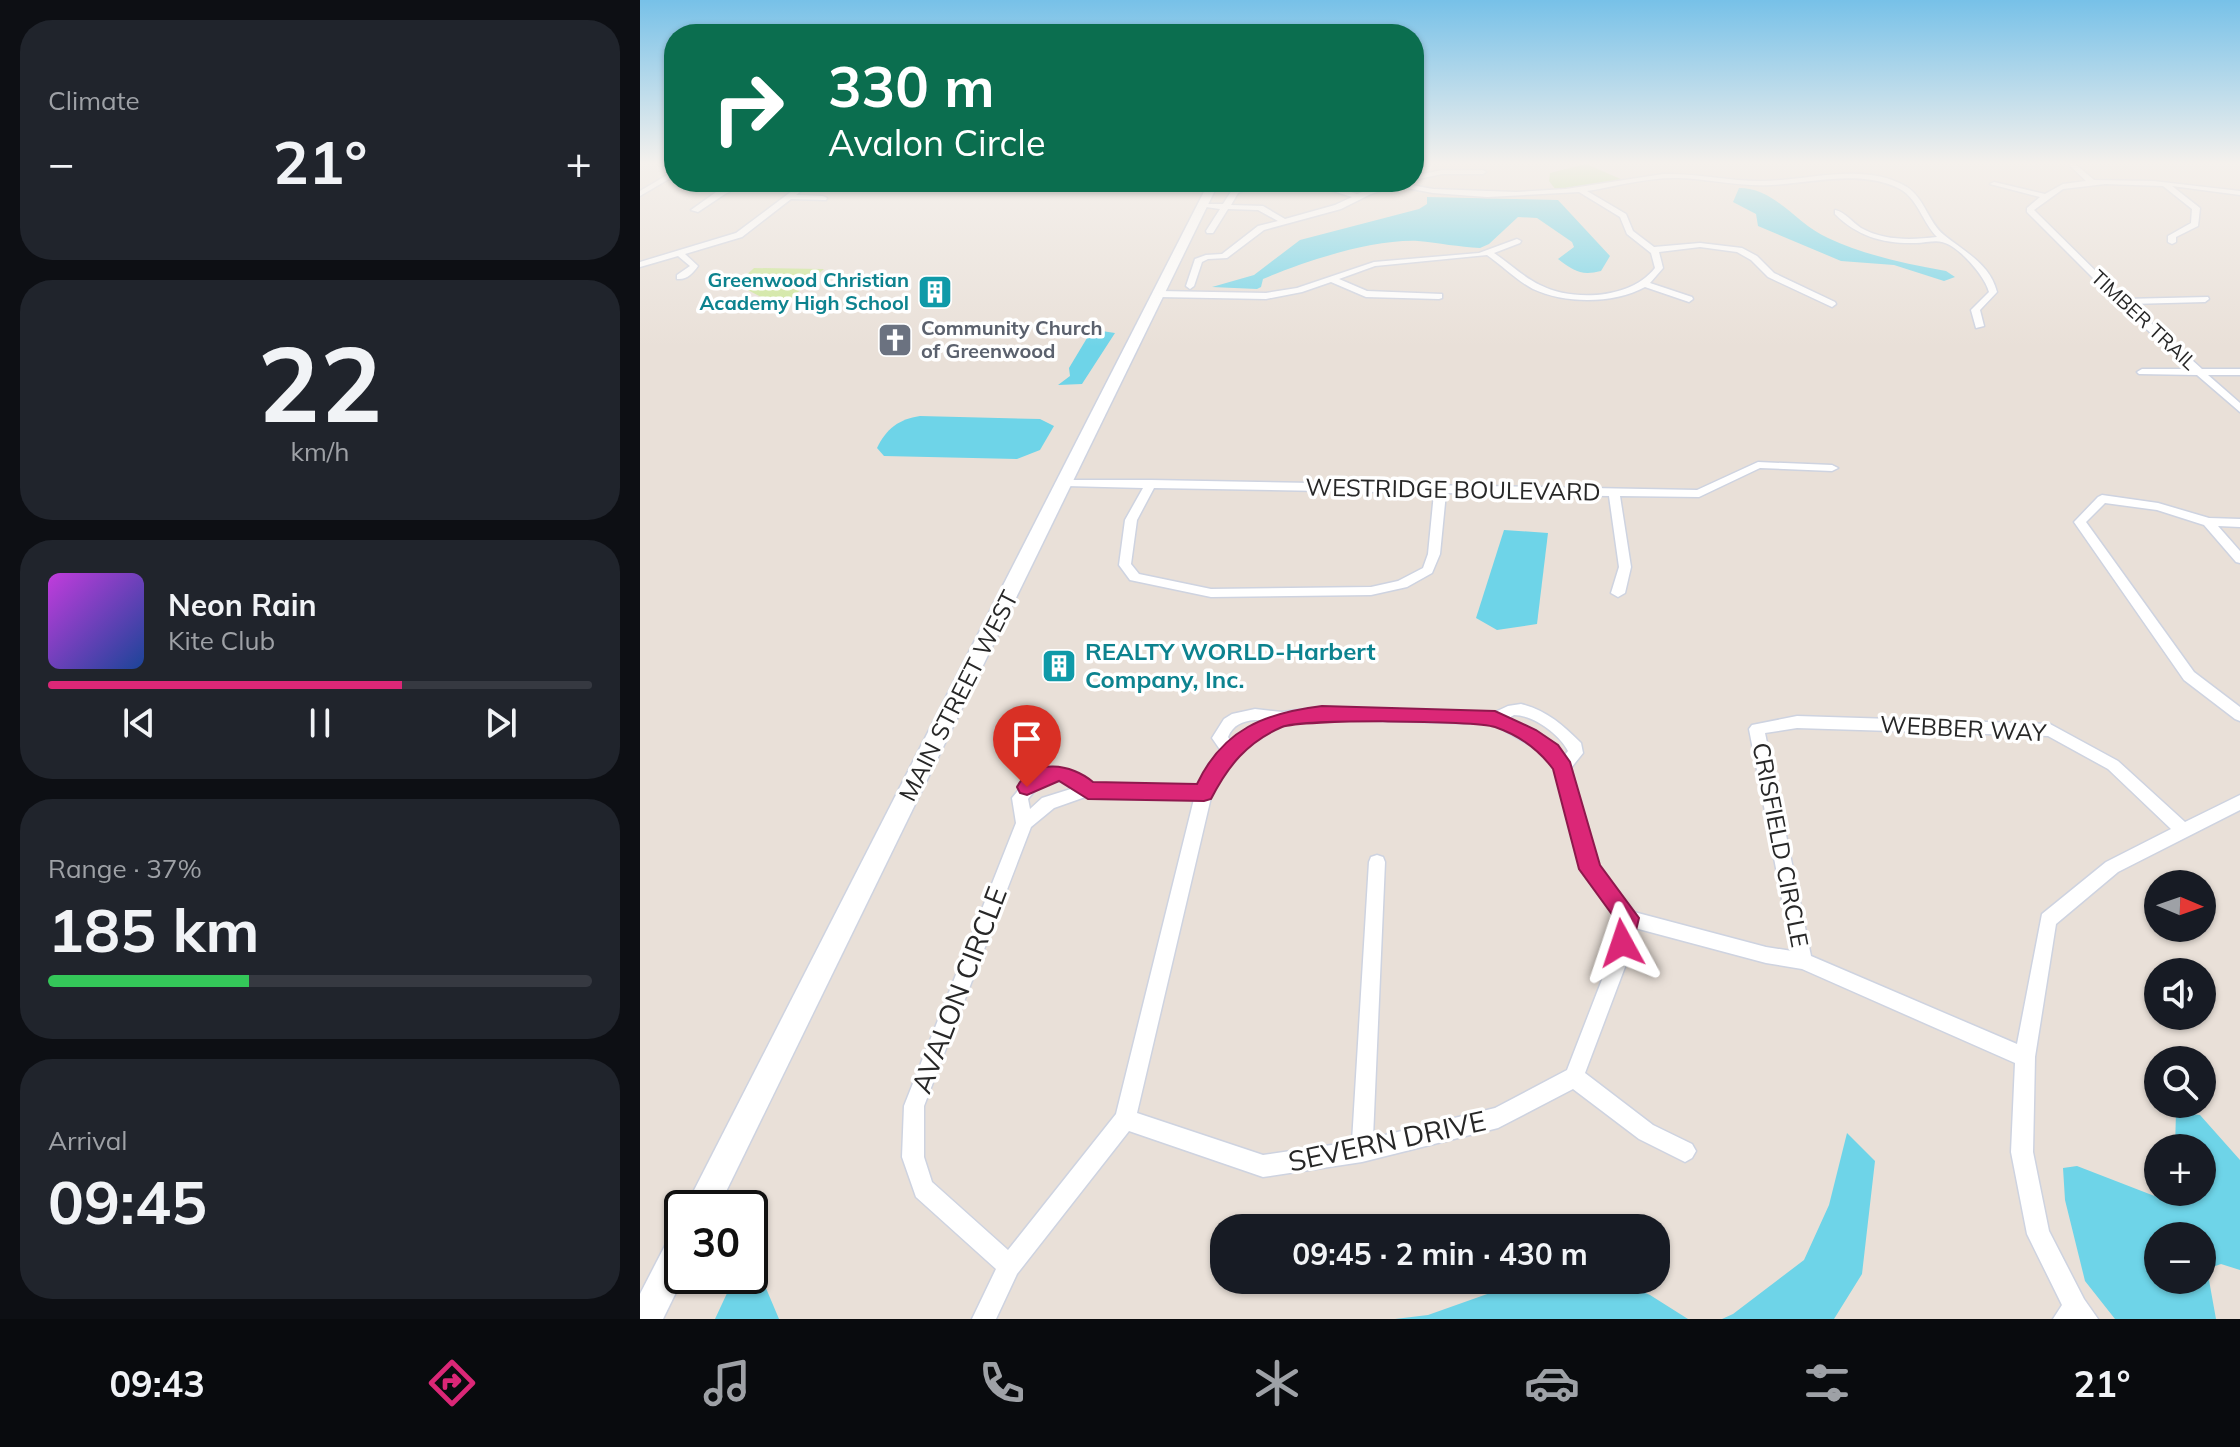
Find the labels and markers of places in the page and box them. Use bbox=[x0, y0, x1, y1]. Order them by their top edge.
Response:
place label: Greenwood Christian Academy High School bbox=[699, 267, 909, 315]
building icon: Greenwood Christian Academy High School bbox=[916, 273, 954, 311]
place label: Community Church of Greenwood bbox=[921, 315, 1103, 363]
church icon: Community Church of Greenwood bbox=[876, 321, 914, 359]
place label: REALTY WORLD-Harbert Company, Inc. bbox=[1085, 636, 1376, 694]
building icon: REALTY WORLD-Harbert Company, Inc. bbox=[1040, 647, 1078, 685]
pin bbox=[993, 705, 1061, 787]

